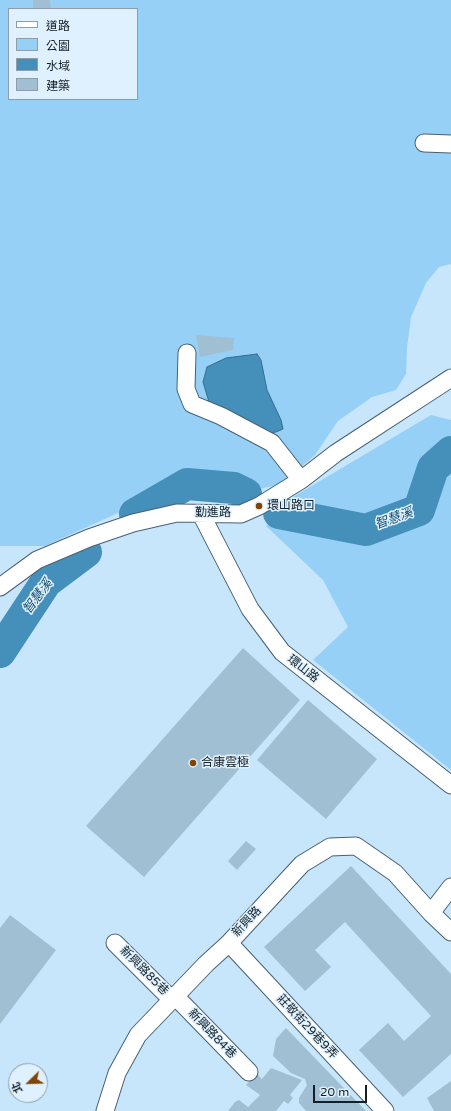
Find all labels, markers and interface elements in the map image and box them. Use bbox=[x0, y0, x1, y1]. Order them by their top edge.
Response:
legend bbox=[8, 8, 138, 100]
text: 道路 bbox=[46, 19, 70, 33]
text: 公園 bbox=[46, 39, 70, 53]
text: 水域 bbox=[46, 59, 70, 73]
text: 建築 bbox=[46, 79, 70, 93]
place label: 環山路口 bbox=[267, 499, 315, 513]
marker: 環山路口 bbox=[254, 501, 264, 511]
water label: 智慧溪 bbox=[373, 505, 415, 533]
street label: 勤進路 bbox=[195, 506, 231, 520]
water label: 智慧溪 bbox=[20, 577, 56, 617]
street label: 環山路 bbox=[284, 652, 322, 686]
place label: 合康雲極 bbox=[201, 756, 249, 770]
marker: 合康雲極 bbox=[188, 758, 198, 768]
street label: 新興路 bbox=[229, 904, 265, 940]
street label: 新興路85巷 bbox=[117, 944, 171, 998]
street label: 莊敬街29巷9弄 bbox=[274, 992, 340, 1062]
street label: 新興路84巷 bbox=[185, 1006, 239, 1062]
north arrow bbox=[8, 1063, 48, 1103]
scale bar bbox=[315, 1077, 369, 1103]
text: 北 bbox=[9, 1080, 26, 1095]
text: 20 m bbox=[320, 1085, 349, 1099]

